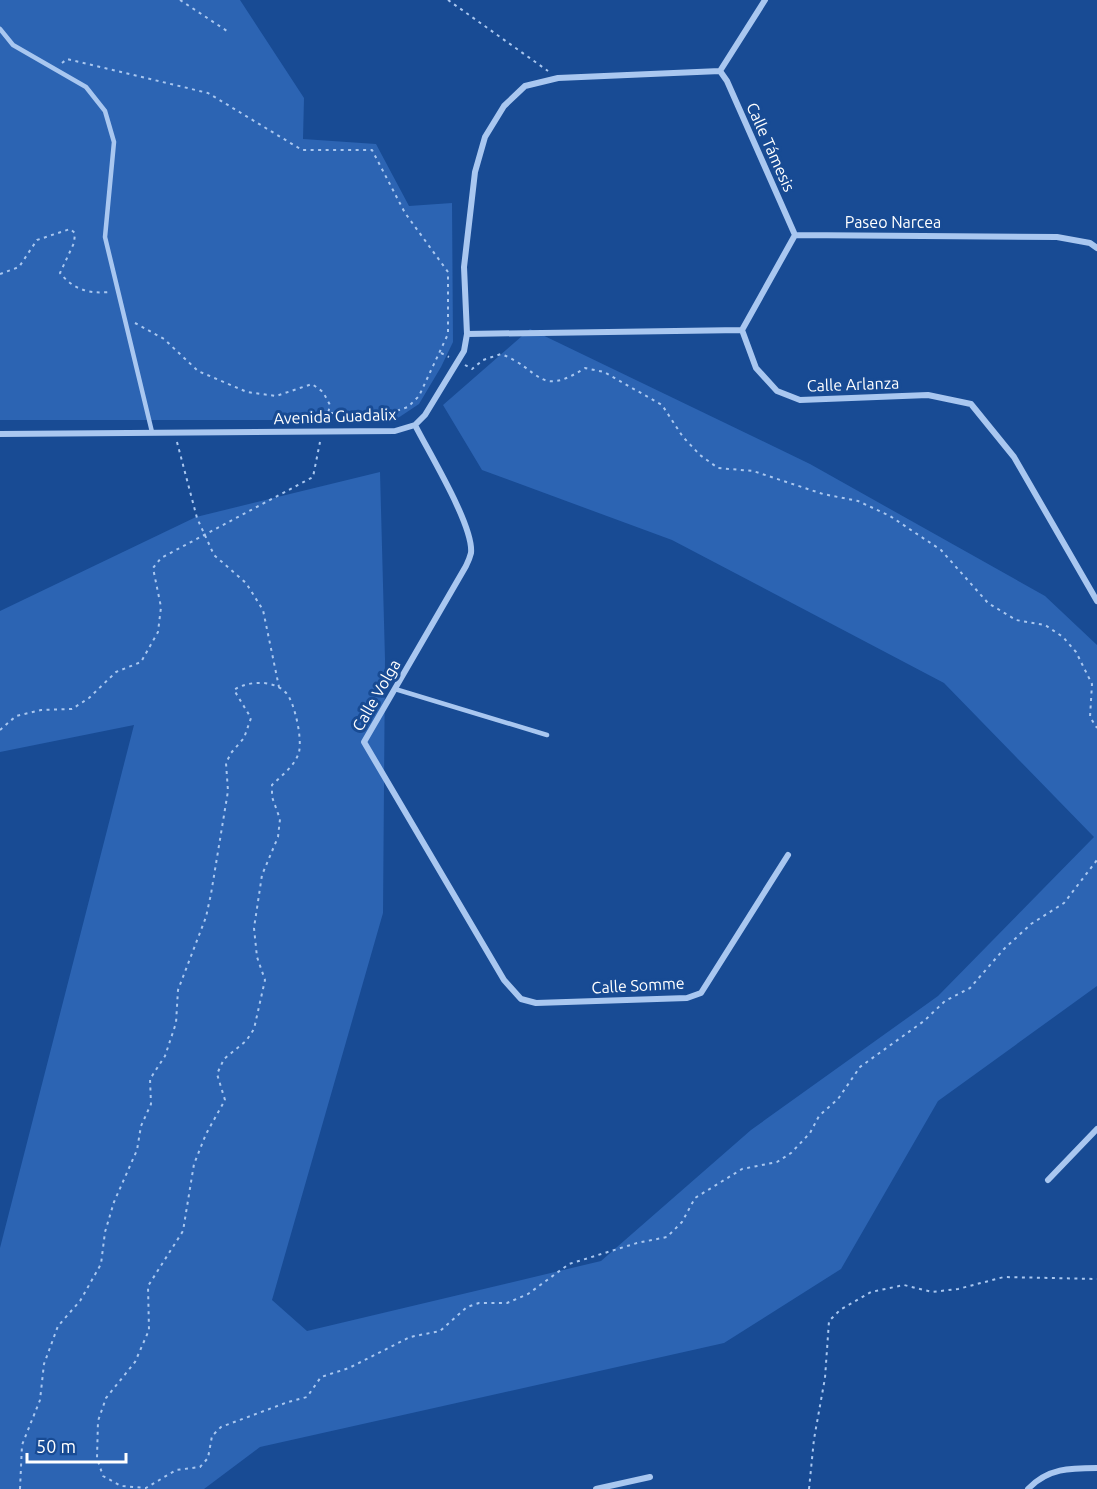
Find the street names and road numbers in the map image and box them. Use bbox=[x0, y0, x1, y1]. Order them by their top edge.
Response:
street label: Calle Támesis bbox=[743, 100, 799, 194]
street label: Paseo Narcea bbox=[845, 213, 941, 231]
street label: Calle Arlanza bbox=[806, 373, 900, 395]
street label: Avenida Guadalix bbox=[273, 405, 397, 427]
street label: Calle Volga bbox=[348, 656, 404, 734]
street label: Calle Somme bbox=[591, 974, 685, 996]

